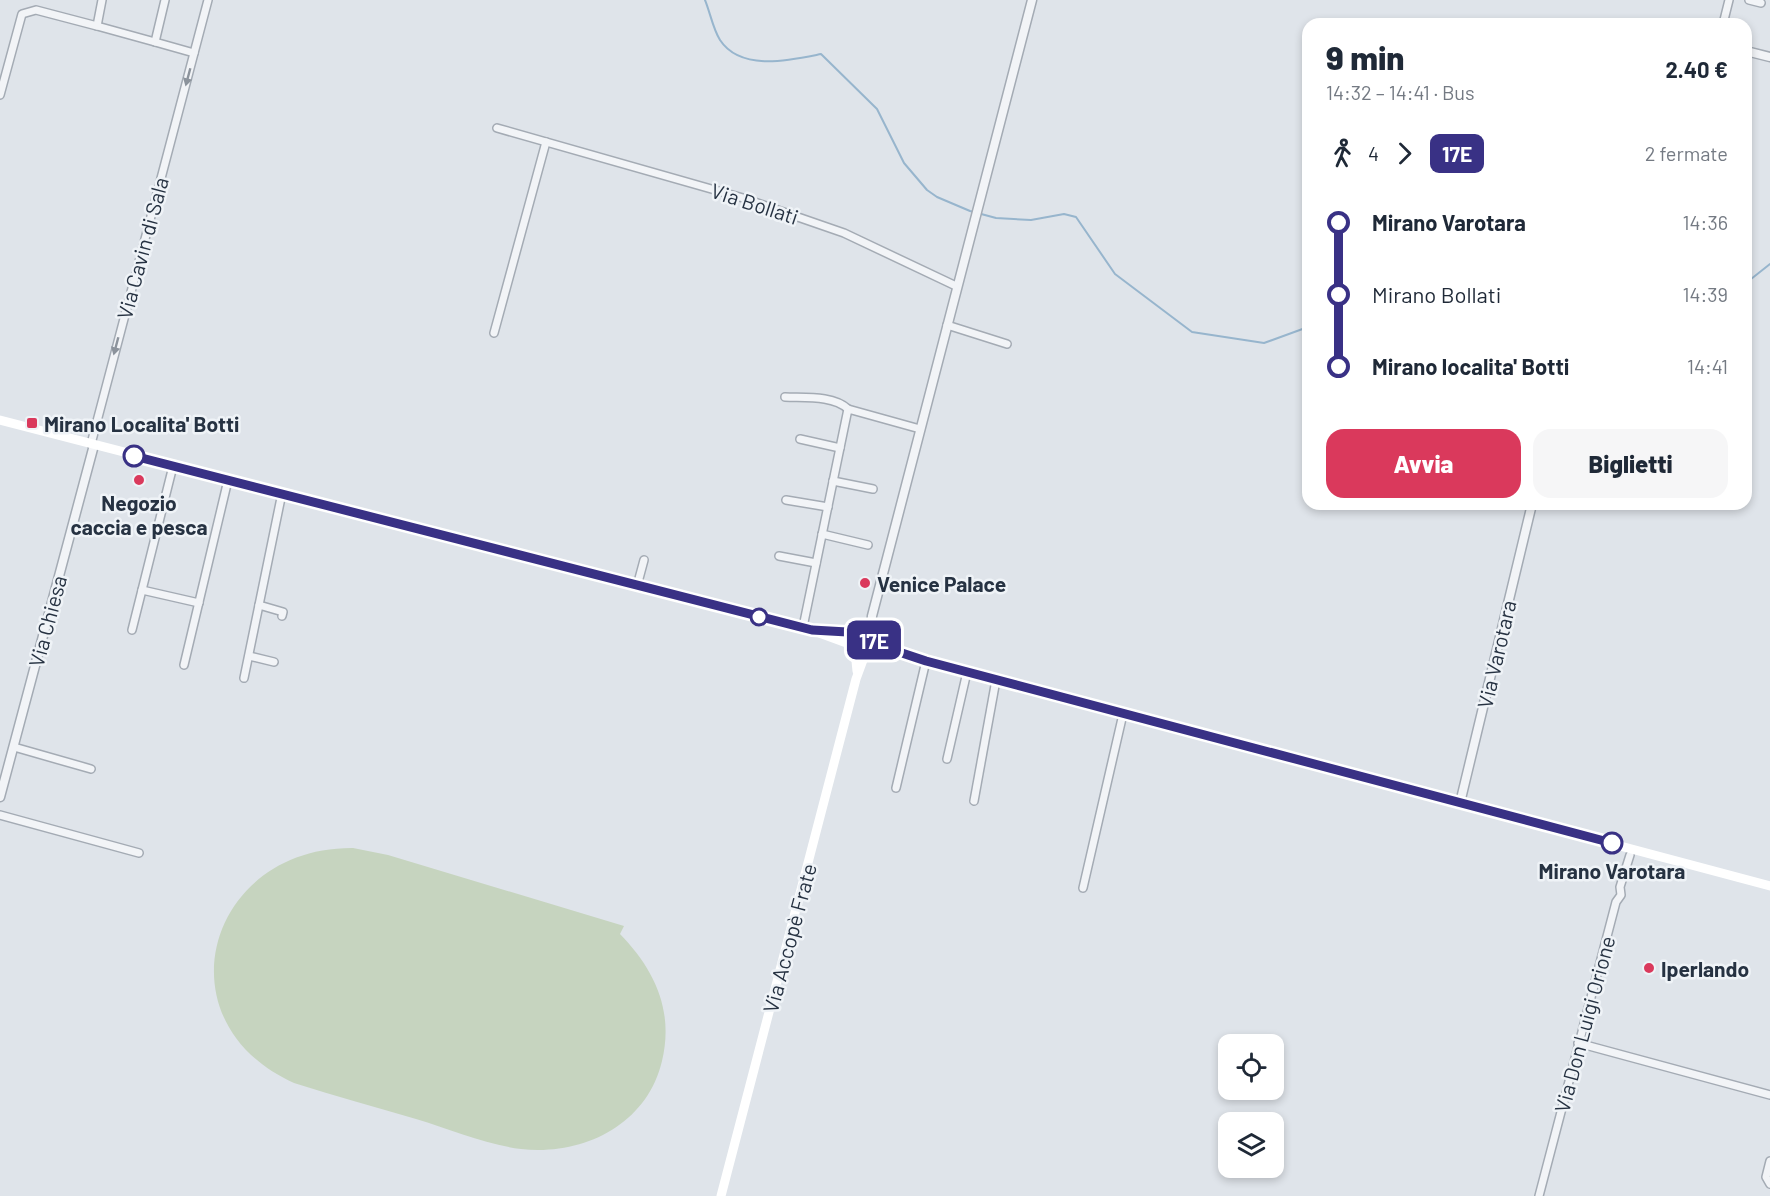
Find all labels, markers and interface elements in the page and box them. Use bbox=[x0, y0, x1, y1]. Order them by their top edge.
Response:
text: 9 min bbox=[1326, 37, 1404, 77]
text: 2.40 € bbox=[1666, 56, 1728, 82]
one-way arrow bbox=[182, 68, 192, 86]
text: 14:32 – 14:41 · Bus bbox=[1326, 80, 1475, 104]
icon: walk bbox=[1326, 137, 1359, 170]
icon: forward bbox=[1388, 137, 1421, 170]
text: 4 bbox=[1368, 141, 1379, 165]
text: 17E bbox=[1442, 141, 1472, 166]
text: 2 fermate bbox=[1645, 141, 1728, 165]
street label: Via Cavin di Sala bbox=[111, 174, 173, 322]
street label: Via Bollati bbox=[708, 177, 802, 229]
text: Mirano Varotara bbox=[1372, 209, 1526, 235]
text: 14:36 bbox=[1683, 210, 1728, 234]
text: Mirano Bollati bbox=[1372, 281, 1501, 307]
text: 14:39 bbox=[1682, 282, 1728, 306]
one-way arrow bbox=[111, 338, 120, 356]
text: Mirano localita' Botti bbox=[1372, 353, 1569, 379]
text: 14:41 bbox=[1687, 354, 1728, 378]
place label: Mirano Localita' Botti bbox=[44, 411, 239, 436]
marker: Mirano Localita' Botti bbox=[25, 416, 39, 430]
button: Avvia bbox=[1326, 429, 1521, 498]
button: Biglietti bbox=[1533, 429, 1728, 498]
unlabelled marker bbox=[123, 445, 145, 467]
marker: Negozio caccia e pesca bbox=[132, 473, 146, 487]
place label: Negozio caccia e pesca bbox=[70, 490, 208, 539]
place label: Venice Palace bbox=[877, 571, 1006, 596]
street label: Via Chiesa bbox=[23, 572, 71, 670]
marker: Venice Palace bbox=[858, 576, 872, 590]
street label: Via Varotara bbox=[1471, 597, 1521, 711]
unlabelled marker bbox=[750, 608, 768, 626]
line badge: 17E bbox=[840, 620, 908, 660]
text: 17E bbox=[859, 628, 889, 653]
marker: Mirano Varotara bbox=[1601, 832, 1623, 854]
place label: Mirano Varotara bbox=[1539, 858, 1685, 883]
street label: Via Accopè Frate bbox=[757, 861, 821, 1015]
street label: Via Don Luigi Orione bbox=[1548, 933, 1620, 1115]
place label: Iperlando bbox=[1661, 956, 1749, 981]
marker: Iperlando bbox=[1642, 961, 1656, 975]
map controls bbox=[1218, 1034, 1284, 1178]
button: locate bbox=[1218, 1034, 1284, 1100]
button: layers bbox=[1218, 1112, 1284, 1178]

